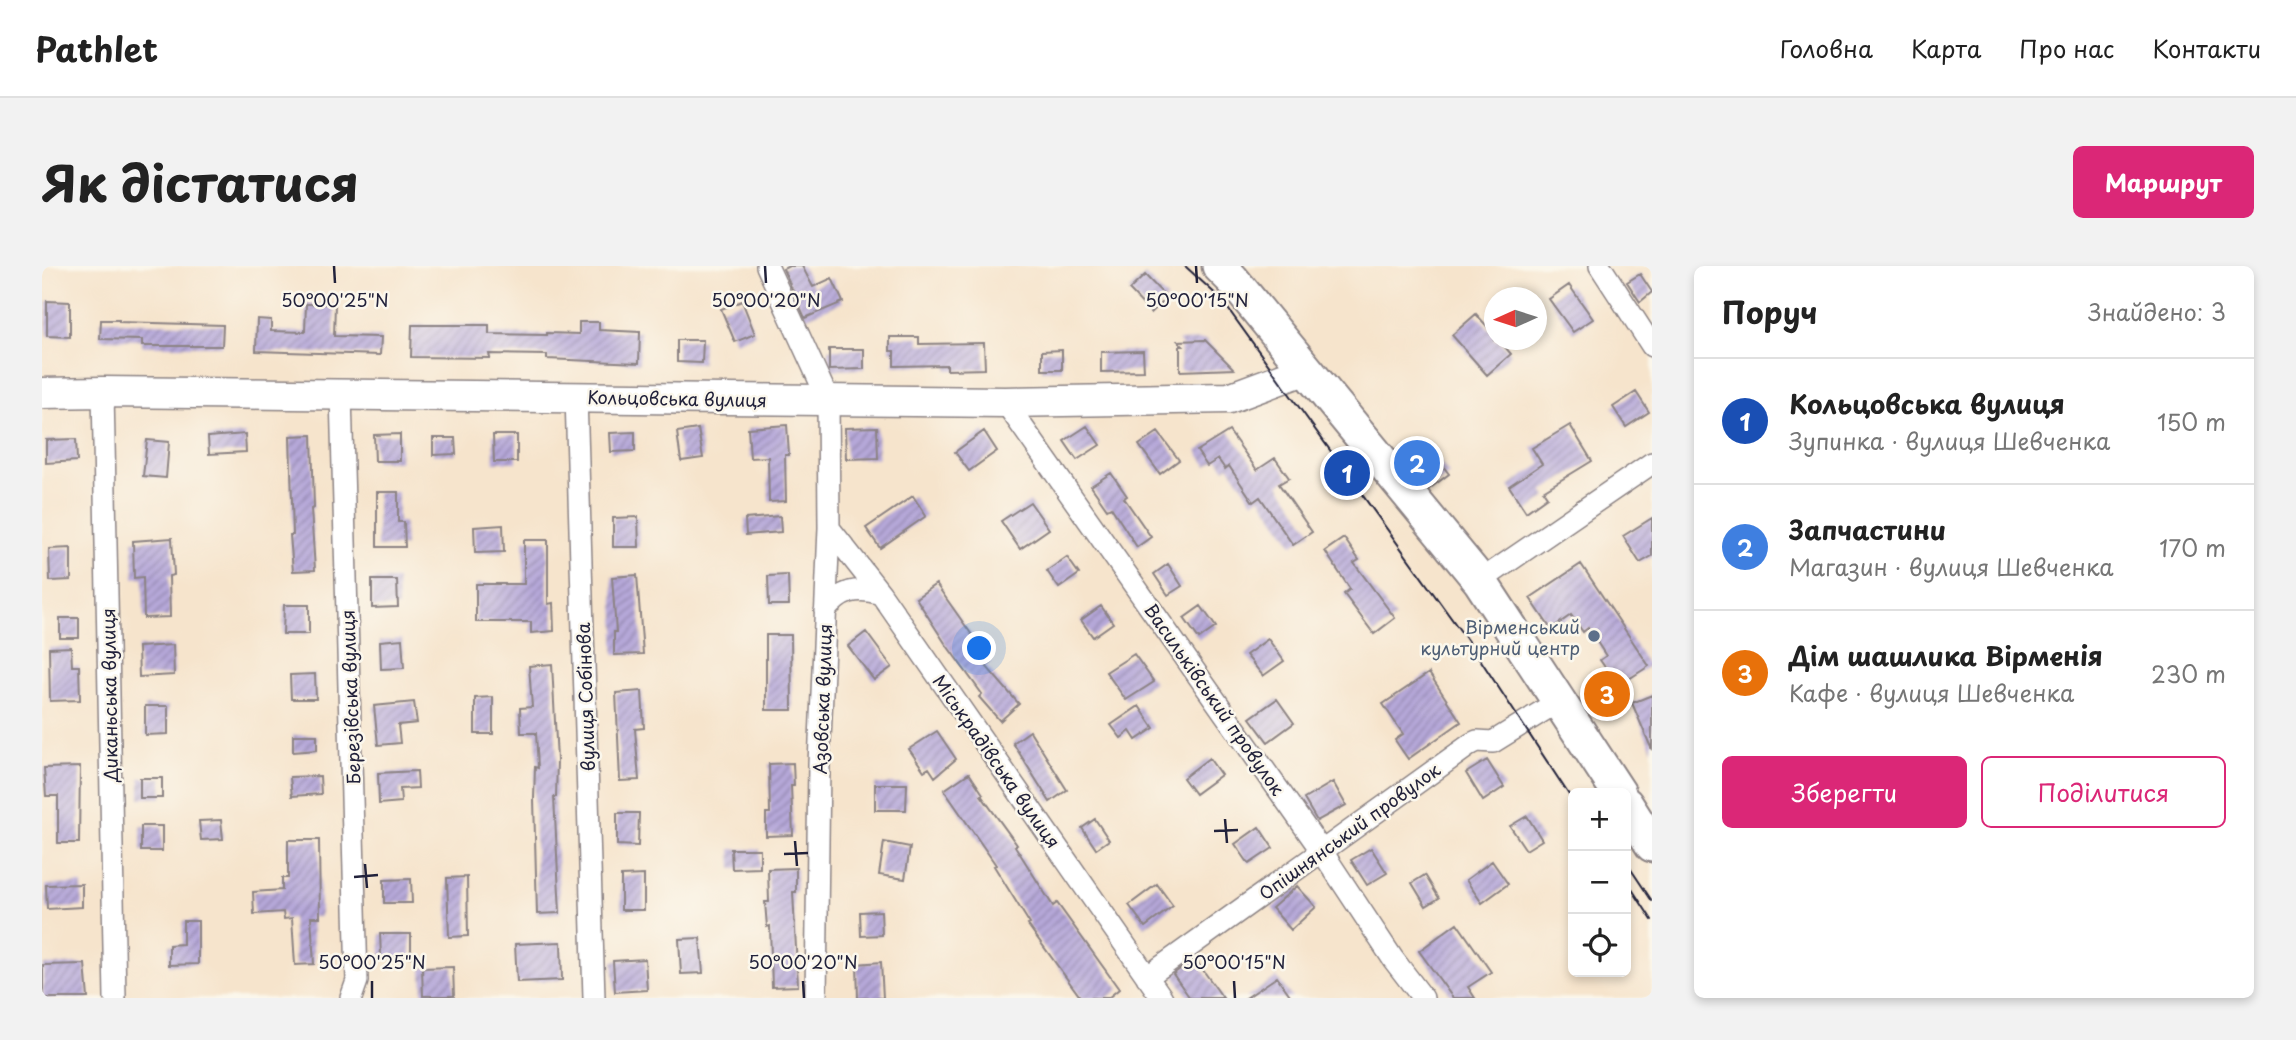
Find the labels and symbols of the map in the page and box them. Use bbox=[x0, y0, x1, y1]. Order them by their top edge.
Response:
text: 50°00'25"N bbox=[281, 286, 389, 313]
text: 50°00'20"N bbox=[711, 286, 821, 313]
text: 50°00'15"N bbox=[1145, 286, 1249, 313]
north arrow bbox=[1484, 287, 1547, 350]
street label: Кольцовська вулиця bbox=[587, 383, 767, 413]
pin: 2 bbox=[1394, 437, 1440, 489]
pin: 1 bbox=[1324, 447, 1370, 499]
street label: Васильківський провулок bbox=[1138, 598, 1292, 801]
street label: Диканьська вулиця bbox=[94, 608, 124, 783]
street label: Березівська вулиця bbox=[333, 609, 367, 785]
place label: Вірменський культурний центр bbox=[1421, 613, 1580, 661]
street label: вулиця Собінова bbox=[569, 621, 601, 772]
street label: Азовська вулиця bbox=[806, 623, 838, 775]
marker: Вірменський культурний центр bbox=[1586, 628, 1602, 644]
your location bbox=[962, 631, 996, 665]
pin: 3 bbox=[1584, 668, 1630, 720]
street label: Міськрадівська вулиця bbox=[927, 669, 1067, 853]
street label: Опішнянський провулок bbox=[1253, 756, 1446, 906]
text: 50°00'25"N bbox=[318, 948, 426, 975]
text: 50°00'20"N bbox=[748, 948, 858, 975]
text: 50°00'15"N bbox=[1182, 948, 1286, 975]

